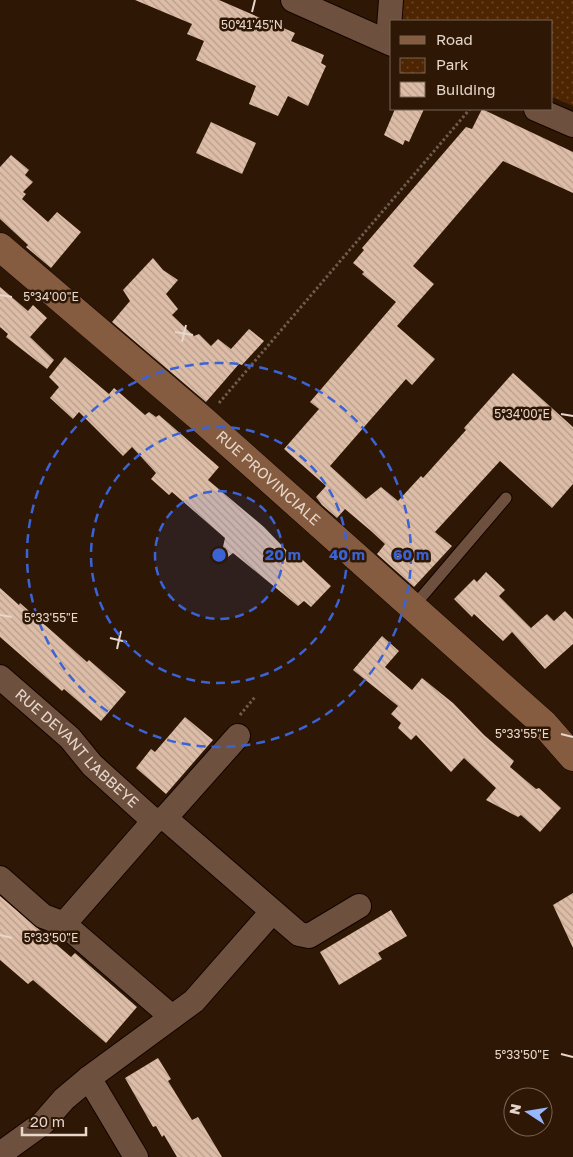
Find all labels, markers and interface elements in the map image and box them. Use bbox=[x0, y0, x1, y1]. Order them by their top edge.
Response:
text: 50°41'45"N bbox=[221, 17, 283, 32]
legend bbox=[390, 20, 553, 110]
text: Road bbox=[436, 30, 473, 48]
text: Park bbox=[436, 55, 469, 73]
text: Building bbox=[436, 80, 496, 98]
text: 5°34'00"E bbox=[23, 289, 79, 304]
text: 5°34'00"E bbox=[494, 406, 550, 421]
street label: RUE PROVINCIALE bbox=[213, 426, 325, 529]
text: 20 m bbox=[265, 545, 301, 563]
text: 40 m bbox=[329, 545, 365, 563]
text: 60 m bbox=[393, 545, 429, 563]
centre of rings bbox=[210, 546, 228, 564]
text: 5°33'55"E bbox=[24, 610, 78, 625]
street label: RUE DEVANT L'ABBEYE bbox=[12, 684, 143, 811]
text: 5°33'55"E bbox=[495, 726, 549, 741]
text: 5°33'50"E bbox=[24, 930, 78, 945]
text: 5°33'50"E bbox=[495, 1047, 549, 1062]
north arrow bbox=[503, 1087, 553, 1137]
text: N bbox=[505, 1102, 524, 1116]
scale bar bbox=[22, 1104, 86, 1136]
text: 20 m bbox=[30, 1112, 65, 1130]

